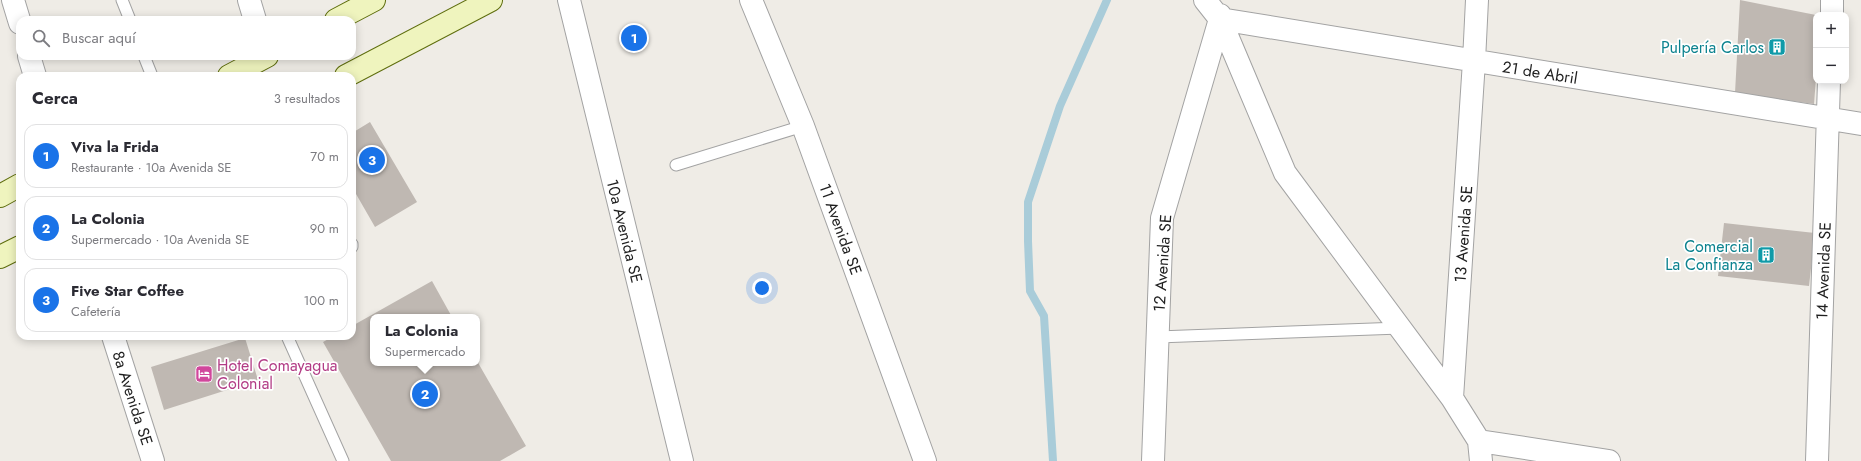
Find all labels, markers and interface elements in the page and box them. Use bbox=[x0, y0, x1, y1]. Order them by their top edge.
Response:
map controls bbox=[1813, 12, 1849, 84]
button: + bbox=[1813, 12, 1849, 48]
search box bbox=[16, 16, 356, 60]
pin: 1 bbox=[621, 23, 647, 53]
icon: search bbox=[30, 27, 52, 49]
text: Buscar aquí bbox=[62, 27, 136, 49]
place label: Pulpería Carlos bbox=[1661, 36, 1764, 59]
building icon: Pulpería Carlos bbox=[1767, 37, 1787, 57]
button: − bbox=[1813, 48, 1849, 84]
street label: 21 de Abril bbox=[1500, 55, 1579, 90]
text: Cerca bbox=[32, 86, 78, 110]
text: 3 resultados bbox=[274, 89, 340, 108]
text: Viva la Frida bbox=[71, 136, 159, 158]
pin: 3 bbox=[359, 145, 385, 175]
text: 1 bbox=[43, 147, 49, 166]
text: 70 m bbox=[310, 147, 339, 166]
text: Restaurante · 10a Avenida SE bbox=[71, 158, 231, 177]
street label: 10a Avenida SE bbox=[601, 177, 648, 285]
street label: 11 Avenida SE bbox=[813, 180, 868, 278]
street label: 13 Avenida SE bbox=[1449, 185, 1478, 283]
text: La Colonia bbox=[71, 208, 145, 230]
street label: 12 Avenida SE bbox=[1148, 214, 1177, 313]
text: 2 bbox=[42, 219, 50, 238]
text: 90 m bbox=[310, 219, 339, 238]
street label: 14 Avenida SE bbox=[1810, 222, 1837, 320]
text: Supermercado · 10a Avenida SE bbox=[71, 230, 249, 249]
place label: Comercial La Confianza bbox=[1665, 235, 1753, 276]
building icon: Comercial La Confianza bbox=[1756, 245, 1776, 265]
your location bbox=[752, 278, 772, 298]
text: Five Star Coffee bbox=[71, 280, 184, 302]
text: 3 bbox=[42, 291, 50, 310]
text: 100 m bbox=[304, 291, 339, 310]
text: Cafetería bbox=[71, 302, 120, 321]
popup bbox=[370, 314, 480, 366]
text: La Colonia bbox=[385, 320, 458, 342]
text: Supermercado bbox=[385, 342, 465, 361]
street label: 8a Avenida SE bbox=[106, 348, 159, 448]
place label: Hotel Comayagua Colonial bbox=[217, 354, 337, 395]
hotel icon: Hotel Comayagua Colonial bbox=[194, 364, 214, 384]
pin: 2 bbox=[412, 379, 438, 409]

